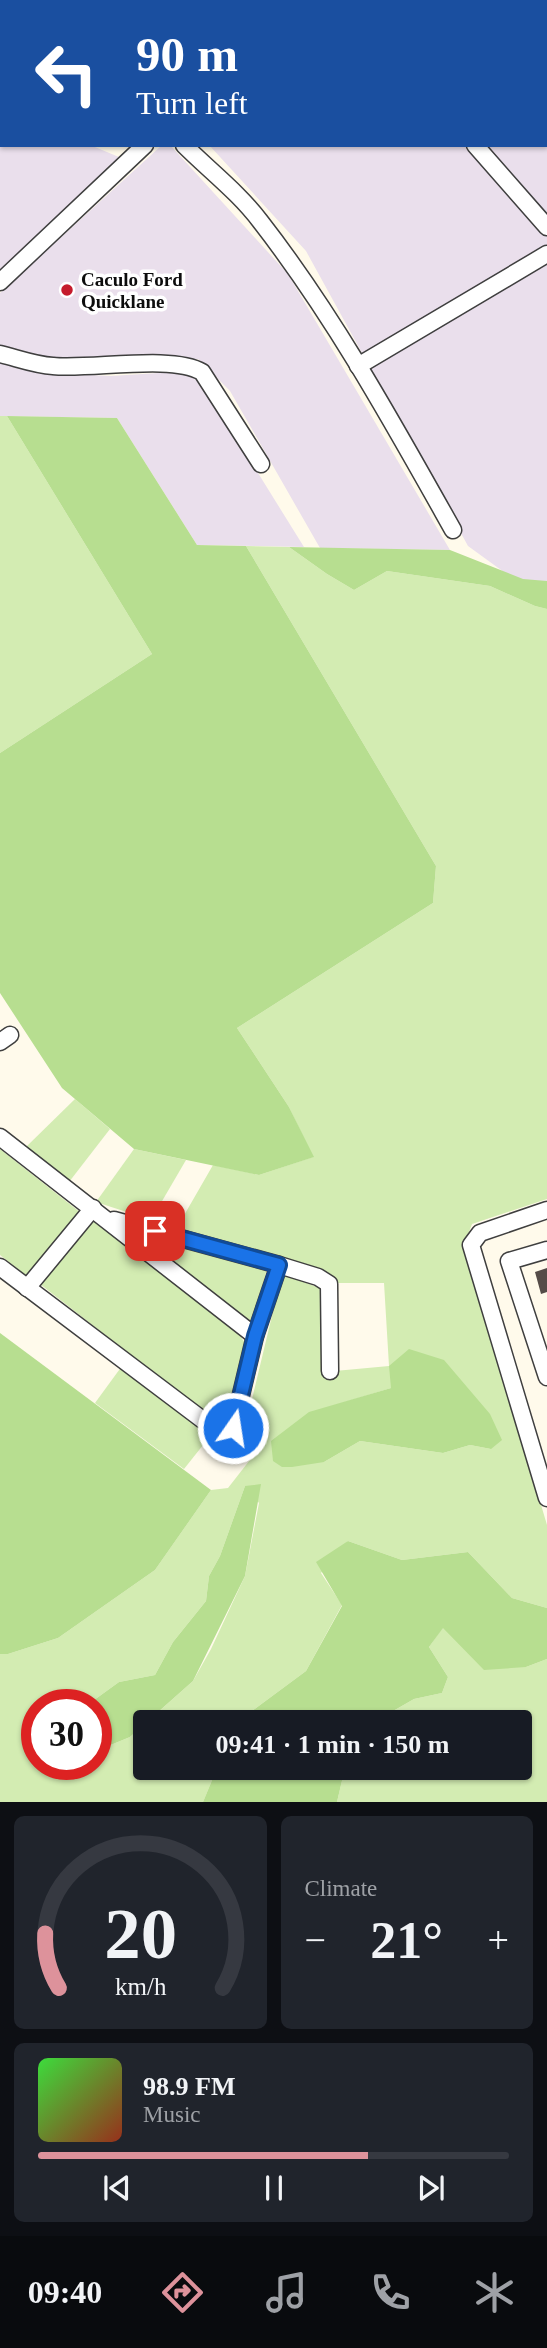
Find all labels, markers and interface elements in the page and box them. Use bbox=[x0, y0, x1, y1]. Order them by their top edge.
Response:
text: 90 m bbox=[136, 27, 238, 82]
icon: left bbox=[21, 28, 112, 119]
text: Turn left bbox=[136, 85, 248, 121]
place label: Caculo Ford Quicklane bbox=[81, 269, 183, 312]
marker: Caculo Ford Quicklane bbox=[59, 282, 75, 298]
pin bbox=[125, 1201, 185, 1261]
icon: arrive bbox=[136, 1212, 174, 1250]
position arrow bbox=[196, 1391, 270, 1465]
speed limit sign: 30 bbox=[21, 1689, 112, 1780]
text: 09:41 · 1 min · 150 m bbox=[216, 1730, 450, 1759]
text: Climate bbox=[305, 1876, 377, 1901]
text: 20 bbox=[104, 1894, 177, 1975]
text: 21° bbox=[370, 1912, 443, 1969]
text: − bbox=[305, 1919, 326, 1961]
text: + bbox=[488, 1919, 509, 1961]
text: km/h bbox=[115, 1973, 166, 2000]
text: 98.9 FM bbox=[143, 2072, 235, 2101]
text: Music bbox=[143, 2102, 201, 2127]
icon: previous bbox=[98, 2169, 136, 2207]
icon: pause bbox=[255, 2169, 293, 2207]
icon: next bbox=[412, 2169, 450, 2207]
icon: directions bbox=[158, 2268, 207, 2317]
icon: music bbox=[262, 2268, 311, 2317]
icon: phone bbox=[366, 2268, 415, 2317]
icon: climate bbox=[470, 2268, 519, 2317]
text: 09:40 bbox=[28, 2274, 102, 2310]

